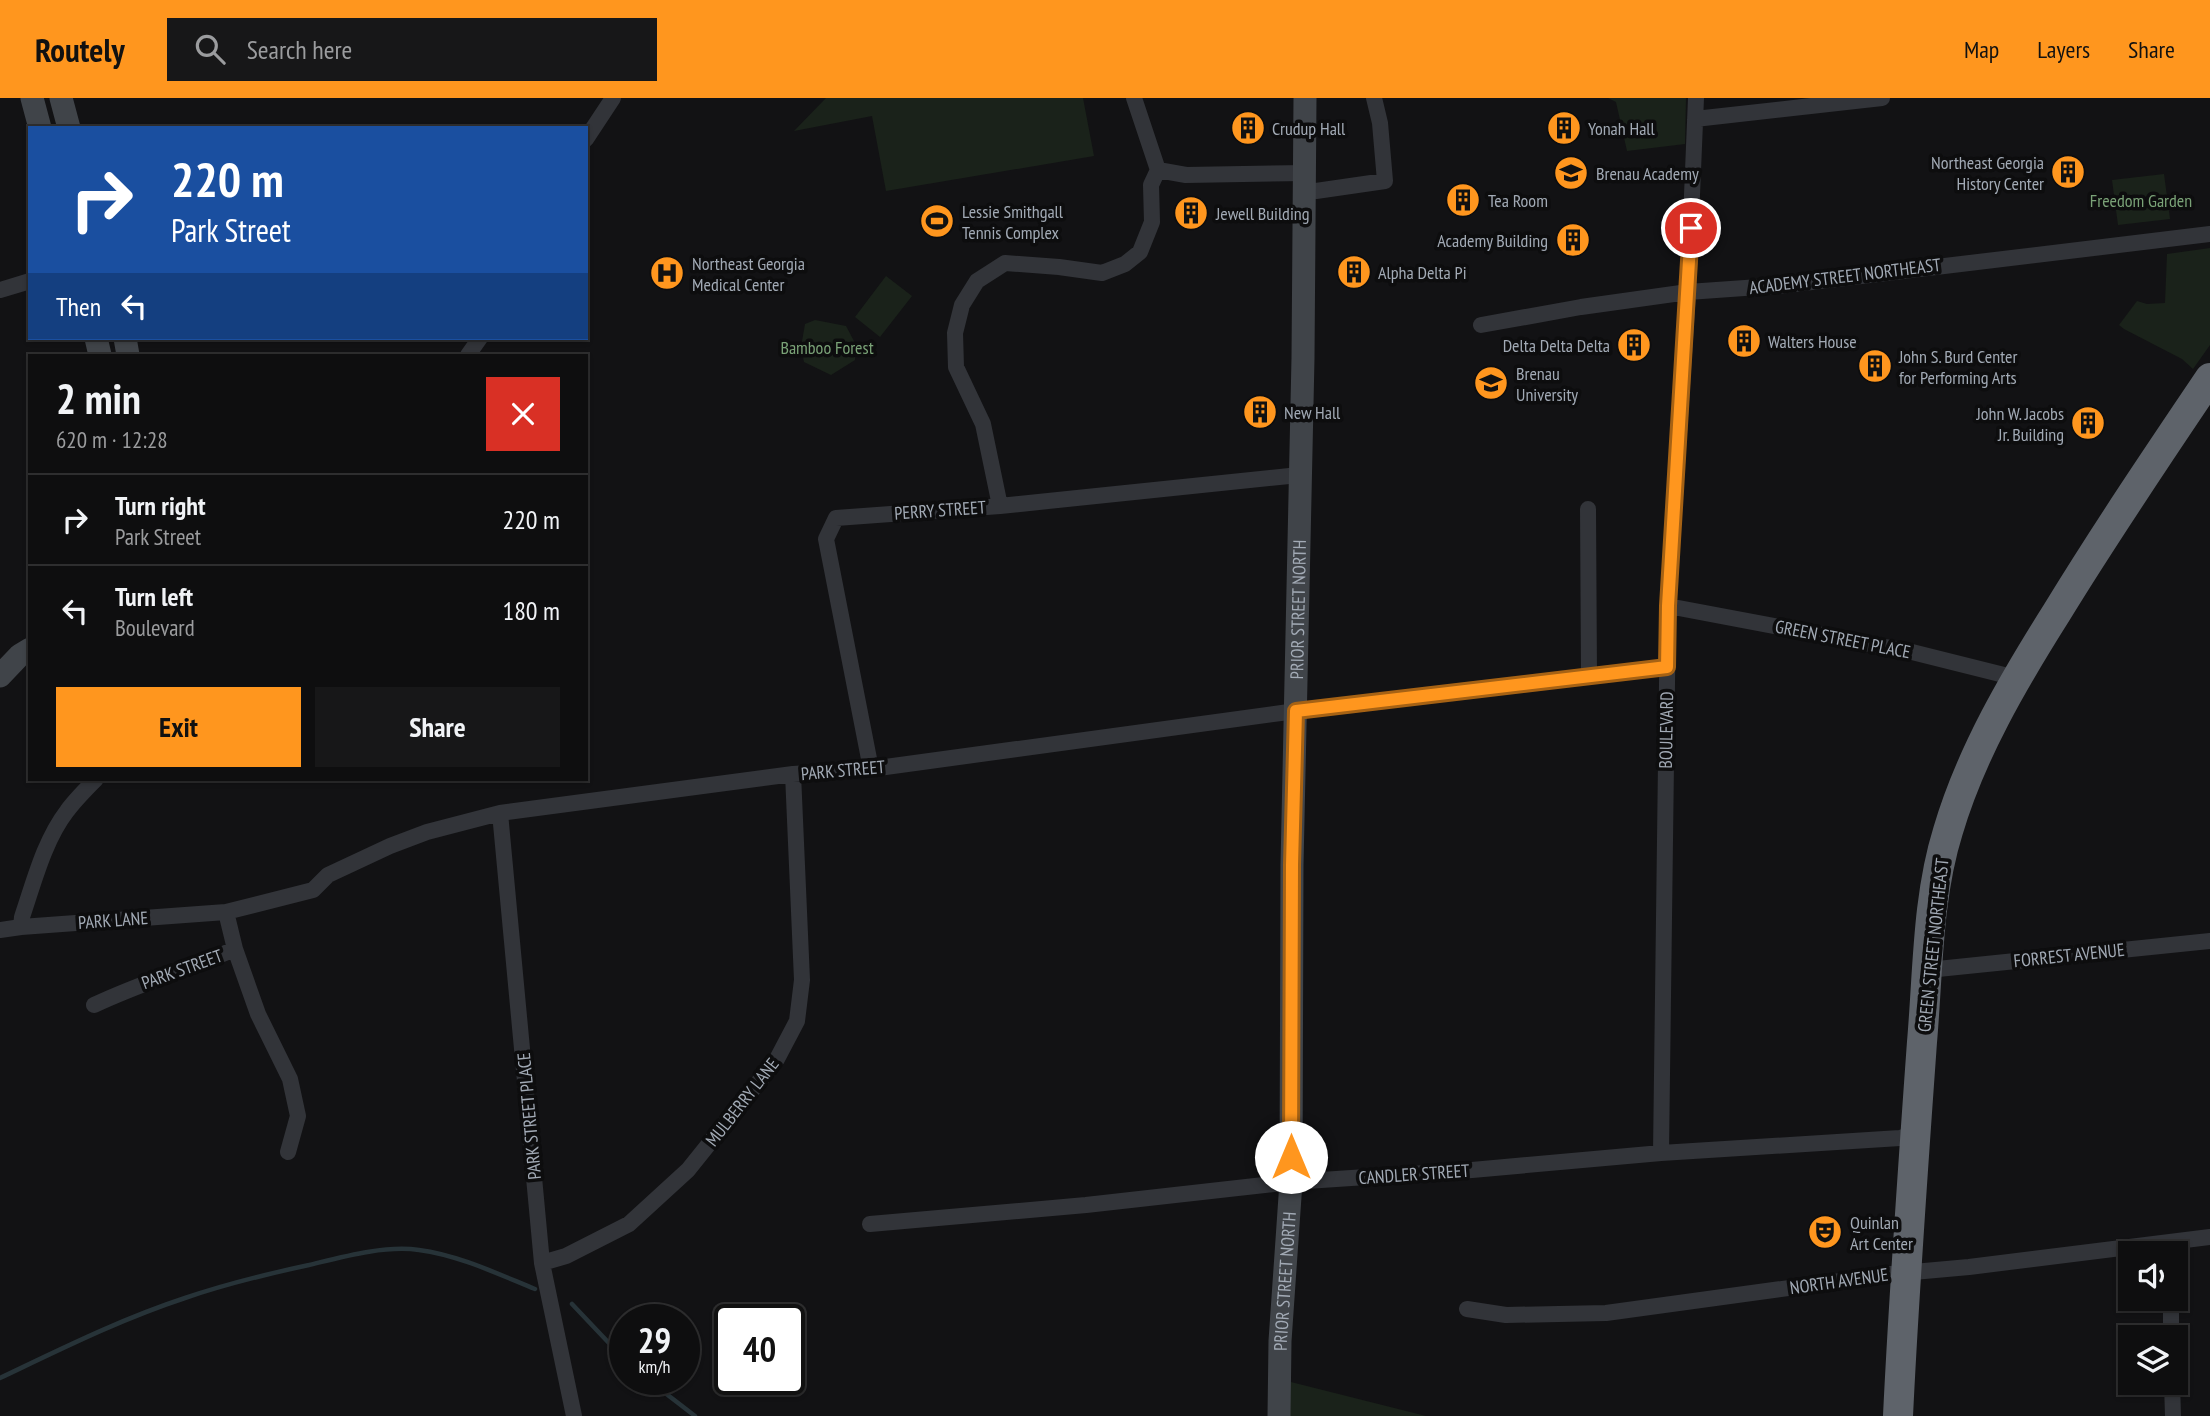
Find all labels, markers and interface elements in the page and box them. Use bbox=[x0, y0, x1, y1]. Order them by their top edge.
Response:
search box bbox=[167, 18, 657, 81]
text: Routely bbox=[35, 28, 125, 71]
icon: search bbox=[191, 30, 229, 68]
text: Search here bbox=[247, 33, 352, 66]
text: Map bbox=[1964, 34, 1999, 65]
text: Layers bbox=[2037, 34, 2090, 65]
text: Share bbox=[2128, 34, 2175, 65]
building icon: Crudup Hall bbox=[1229, 109, 1267, 147]
building icon: Yonah Hall bbox=[1545, 109, 1583, 147]
place label: Crudup Hall bbox=[1272, 117, 1346, 140]
place label: Yonah Hall bbox=[1588, 117, 1656, 140]
text: 220 m bbox=[171, 147, 284, 211]
place label: Northeast Georgia History Center bbox=[1931, 151, 2044, 195]
building icon: Northeast Georgia History Center bbox=[2049, 153, 2087, 191]
icon: right bbox=[56, 154, 147, 245]
school or university icon: Brenau Academy bbox=[1552, 154, 1590, 192]
place label: Brenau Academy bbox=[1596, 162, 1699, 185]
building icon: Tea Room bbox=[1444, 181, 1482, 219]
place label: Tea Room bbox=[1488, 189, 1548, 212]
park label: Freedom Garden bbox=[2090, 189, 2192, 212]
building icon: Jewell Building bbox=[1172, 194, 1210, 232]
pin bbox=[1661, 198, 1721, 258]
place label: Lessie Smithgall Tennis Complex bbox=[962, 200, 1064, 244]
sports icon: Lessie Smithgall Tennis Complex bbox=[918, 202, 956, 240]
place label: Jewell Building bbox=[1215, 202, 1310, 225]
text: Park Street bbox=[171, 209, 291, 251]
icon: arrive bbox=[1672, 209, 1710, 247]
building icon: Academy Building bbox=[1554, 221, 1592, 259]
place label: Academy Building bbox=[1437, 229, 1548, 252]
place label: Northeast Georgia Medical Center bbox=[692, 252, 805, 296]
building icon: Alpha Delta Pi bbox=[1335, 253, 1373, 291]
street label: ACADEMY STREET NORTHEAST bbox=[1748, 253, 1942, 299]
hospital icon: Northeast Georgia Medical Center bbox=[648, 254, 686, 292]
place label: Alpha Delta Pi bbox=[1378, 261, 1467, 284]
icon: left bbox=[115, 287, 153, 325]
text: Then bbox=[56, 290, 101, 323]
building icon: Walters House bbox=[1725, 322, 1763, 360]
building icon: Delta Delta Delta bbox=[1615, 326, 1653, 364]
place label: Walters House bbox=[1768, 330, 1857, 353]
place label: Delta Delta Delta bbox=[1503, 334, 1610, 357]
park label: Bamboo Forest bbox=[780, 336, 874, 359]
place label: John S. Burd Center for Performing Arts bbox=[1898, 345, 2017, 389]
building icon: John S. Burd Center for Performing Arts bbox=[1856, 347, 1894, 385]
place label: Brenau University bbox=[1516, 362, 1578, 406]
school or university icon: Brenau University bbox=[1472, 364, 1510, 402]
text: 2 min bbox=[56, 371, 141, 426]
button: close bbox=[486, 377, 560, 451]
building icon: New Hall bbox=[1241, 393, 1279, 431]
place label: New Hall bbox=[1284, 401, 1341, 424]
place label: John W. Jacobs Jr. Building bbox=[1975, 402, 2064, 446]
building icon: John W. Jacobs Jr. Building bbox=[2069, 404, 2107, 442]
text: 620 m · 12:28 bbox=[56, 425, 168, 454]
text: Turn right bbox=[115, 489, 206, 522]
street label: PERRY STREET bbox=[893, 495, 987, 525]
icon: right bbox=[56, 501, 94, 539]
text: 220 m bbox=[502, 503, 560, 536]
text: Park Street bbox=[115, 522, 201, 551]
street label: PRIOR STREET NORTH bbox=[1285, 539, 1311, 679]
text: Turn left bbox=[115, 580, 193, 613]
icon: left bbox=[56, 592, 94, 630]
text: 180 m bbox=[502, 594, 560, 627]
text: Boulevard bbox=[115, 613, 195, 642]
street label: GREEN STREET PLACE bbox=[1773, 615, 1913, 663]
button: Exit bbox=[56, 687, 301, 767]
button: Share bbox=[315, 687, 560, 767]
street label: BOULEVARD bbox=[1654, 691, 1678, 769]
street label: PARK STREET bbox=[800, 755, 886, 785]
street label: GREEN STREET NORTHEAST bbox=[1912, 857, 1954, 1033]
street label: PARK LANE bbox=[77, 906, 149, 934]
street label: FORREST AVENUE bbox=[2012, 938, 2126, 972]
street label: PARK STREET bbox=[138, 944, 226, 994]
street label: PARK STREET PLACE bbox=[512, 1051, 546, 1181]
street label: MULBERRY LANE bbox=[700, 1053, 784, 1151]
position arrow bbox=[1254, 1120, 1328, 1194]
street label: CANDLER STREET bbox=[1358, 1159, 1470, 1189]
street label: PRIOR STREET NORTH bbox=[1268, 1211, 1300, 1351]
place label: Quinlan Art Center bbox=[1850, 1211, 1913, 1255]
theatre icon: Quinlan Art Center bbox=[1806, 1213, 1844, 1251]
map controls bbox=[2118, 1241, 2188, 1395]
button: sound bbox=[2118, 1241, 2188, 1311]
street label: NORTH AVENUE bbox=[1788, 1263, 1890, 1299]
speed limit sign: 40 bbox=[714, 1304, 805, 1395]
text: 29 bbox=[638, 1317, 671, 1363]
button: layers bbox=[2118, 1325, 2188, 1395]
text: km/h bbox=[639, 1355, 670, 1378]

